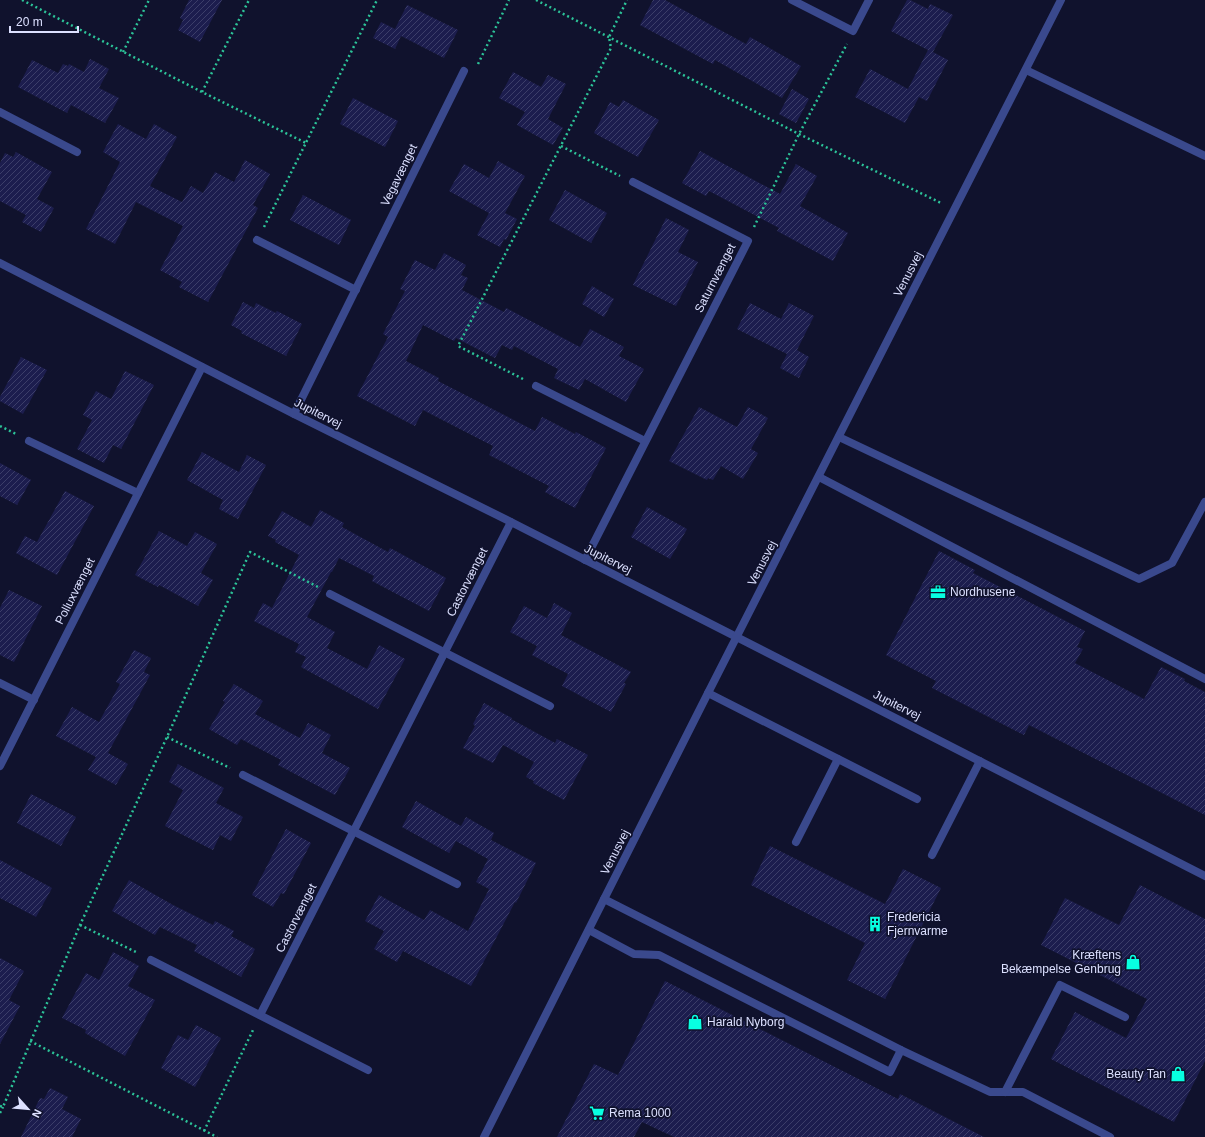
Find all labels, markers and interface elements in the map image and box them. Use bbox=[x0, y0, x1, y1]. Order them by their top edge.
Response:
scale bar bbox=[10, 8, 78, 34]
text: 20 m bbox=[16, 15, 43, 29]
street label: Vegavænget bbox=[378, 141, 420, 208]
street label: Saturnvænget bbox=[692, 241, 739, 315]
street label: Venusvej bbox=[891, 249, 925, 299]
street label: Jupitervej bbox=[292, 395, 344, 431]
street label: Venusvej bbox=[745, 538, 779, 588]
street label: Jupitervej bbox=[582, 541, 634, 577]
street label: Castorvænget bbox=[444, 545, 491, 619]
street label: Polluxvænget bbox=[52, 555, 98, 627]
office icon: Nordhusene bbox=[929, 583, 947, 601]
place label: Nordhusene bbox=[950, 585, 1016, 599]
street label: Jupitervej bbox=[871, 687, 923, 723]
street label: Venusvej bbox=[598, 827, 632, 877]
street label: Castorvænget bbox=[273, 881, 320, 955]
place label: Fredericia Fjernvarme bbox=[887, 910, 948, 938]
building icon: Fredericia Fjernvarme bbox=[866, 915, 884, 933]
place label: Kræftens Bekæmpelse Genbrug bbox=[1001, 948, 1121, 976]
shop icon: Kræftens Bekæmpelse Genbrug bbox=[1124, 953, 1142, 971]
shop icon: Harald Nyborg bbox=[686, 1013, 704, 1031]
place label: Harald Nyborg bbox=[707, 1015, 784, 1029]
shop icon: Beauty Tan bbox=[1169, 1065, 1187, 1083]
place label: Beauty Tan bbox=[1106, 1067, 1166, 1081]
north arrow bbox=[8, 1089, 48, 1129]
supermarket icon: Rema 1000 bbox=[588, 1104, 606, 1122]
place label: Rema 1000 bbox=[609, 1106, 671, 1120]
text: N bbox=[30, 1107, 44, 1120]

